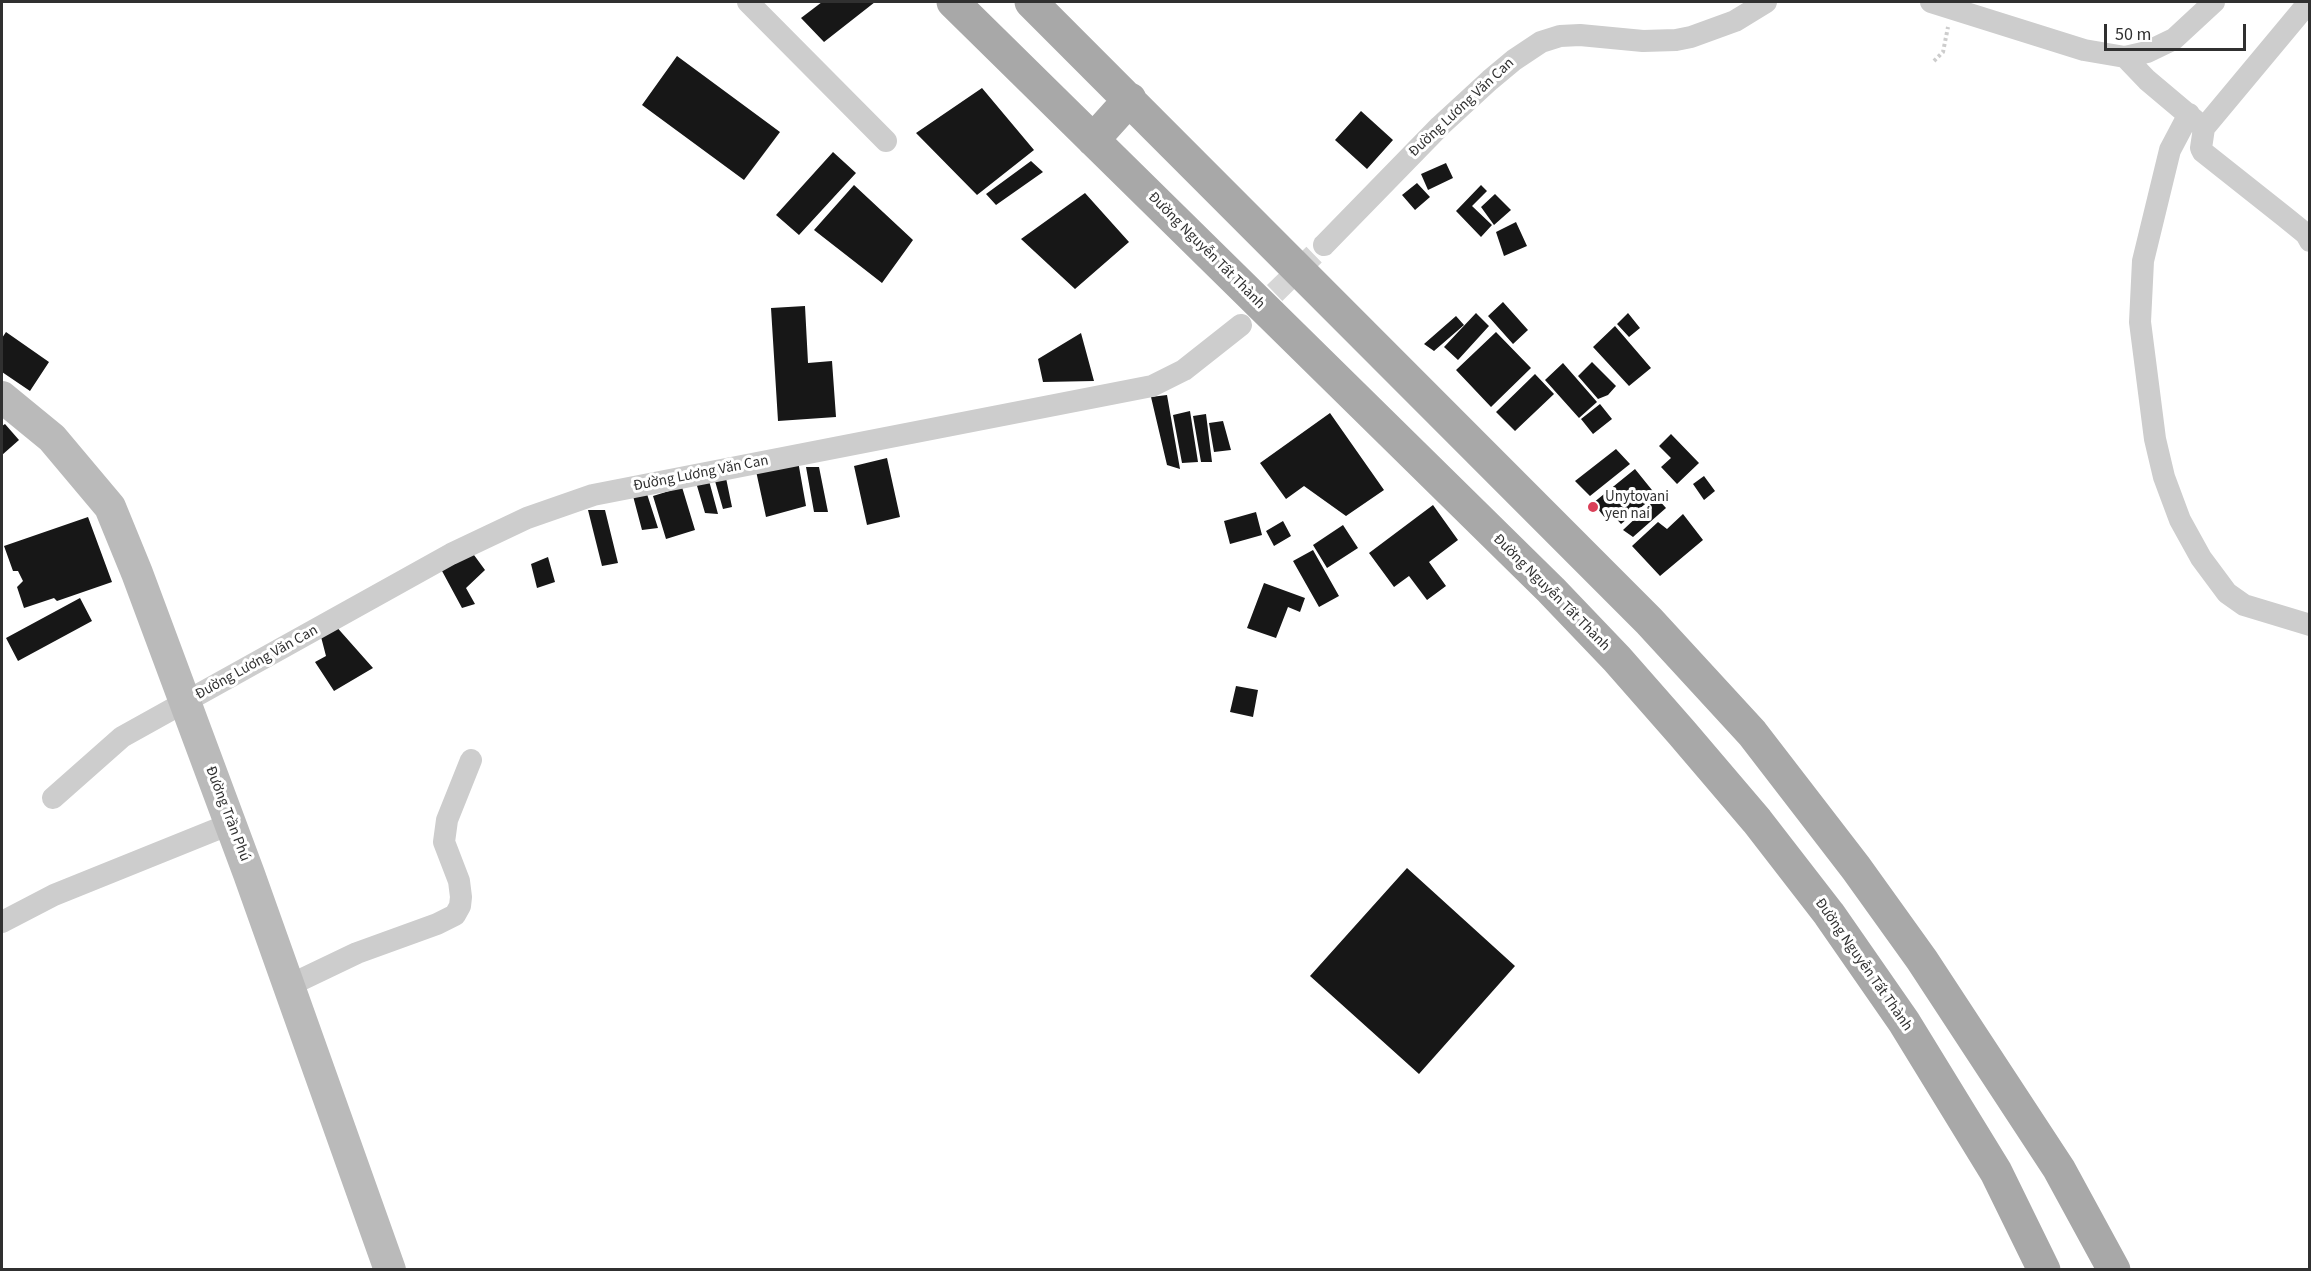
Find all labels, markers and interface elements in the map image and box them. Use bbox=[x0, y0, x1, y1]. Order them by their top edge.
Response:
scale bar bbox=[2107, 12, 2250, 50]
text: 50 m bbox=[2115, 22, 2151, 47]
street label: Đường Lương Văn Can bbox=[1406, 55, 1518, 161]
street label: Đường Nguyễn Tất Thành bbox=[1144, 189, 1268, 313]
street label: Đường Lương Văn Can bbox=[632, 452, 770, 496]
place label: Unytovani yen nai bbox=[1605, 489, 1669, 524]
marker: Unytovani yen nai bbox=[1586, 500, 1600, 514]
street label: Đường Nguyễn Tất Thành bbox=[1489, 531, 1613, 655]
street label: Đường Lương Văn Can bbox=[193, 622, 321, 704]
street label: Đường Trần Phú bbox=[201, 764, 253, 864]
street label: Đường Nguyễn Tất Thành bbox=[1810, 895, 1916, 1035]

